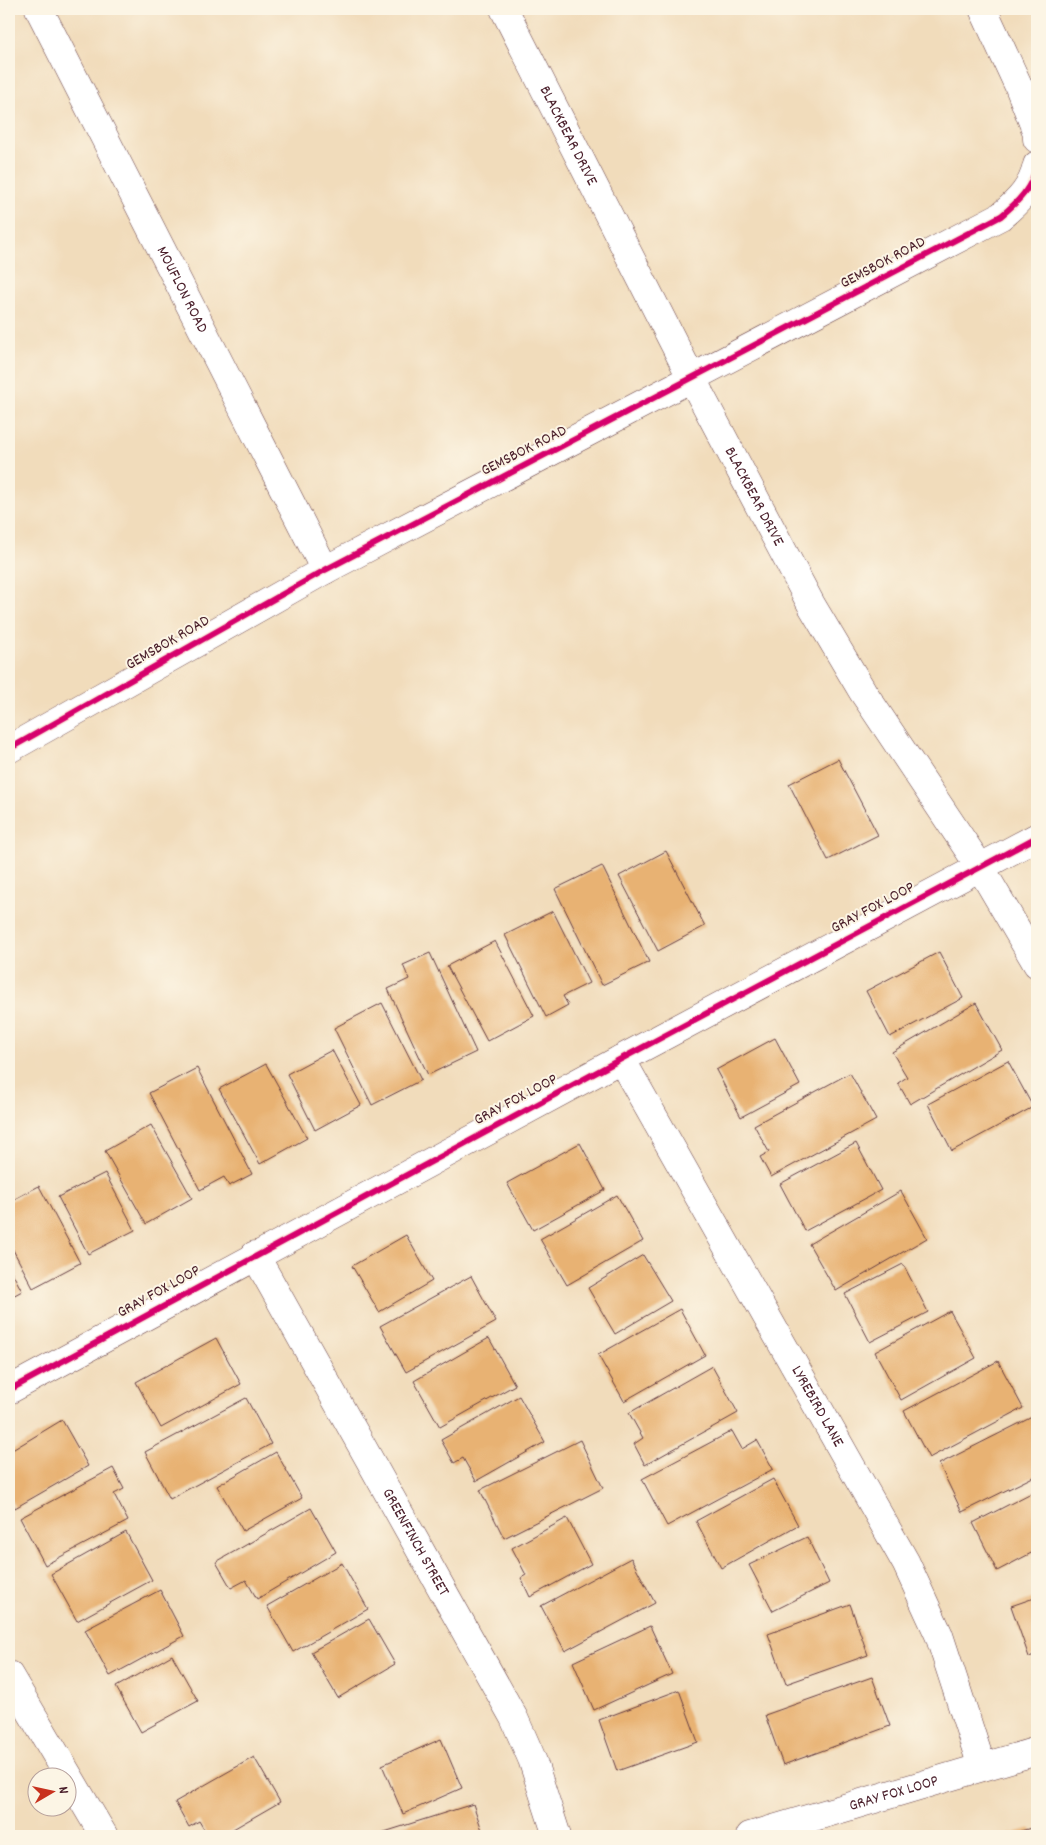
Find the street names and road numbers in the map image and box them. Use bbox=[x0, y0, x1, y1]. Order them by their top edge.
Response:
street label: BLACKBEAR DRIVE bbox=[533, 82, 604, 190]
street label: GEMSBOK ROAD bbox=[836, 231, 930, 295]
street label: MOUFLON ROAD bbox=[150, 242, 214, 337]
street label: GEMSBOK ROAD bbox=[477, 420, 571, 482]
street label: BLACKBEAR DRIVE bbox=[718, 443, 790, 551]
street label: GEMSBOK ROAD bbox=[122, 610, 214, 676]
street label: GRAY FOX LOOP bbox=[827, 876, 919, 940]
street label: GRAY FOX LOOP bbox=[470, 1068, 562, 1132]
street label: GRAY FOX LOOP bbox=[113, 1260, 205, 1324]
street label: LYREBIRD LANE bbox=[785, 1361, 850, 1452]
street label: GREENFINCH STREET bbox=[376, 1484, 455, 1601]
street label: GRAY FOX LOOP bbox=[846, 1769, 941, 1817]

